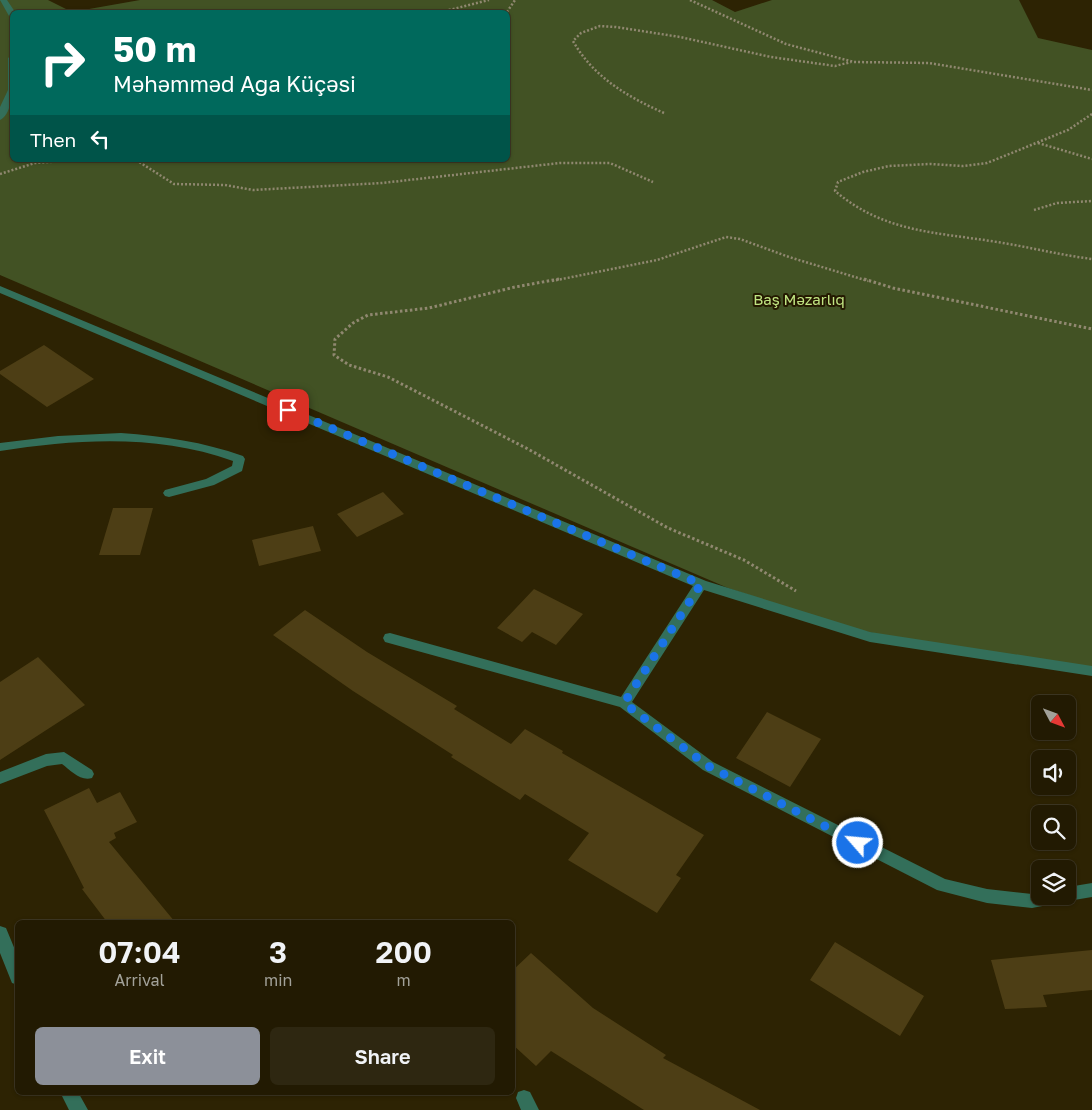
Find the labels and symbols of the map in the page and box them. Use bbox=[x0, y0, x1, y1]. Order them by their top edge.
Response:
park label: Baş Məzarlıq bbox=[753, 290, 845, 308]
pin bbox=[267, 389, 309, 431]
north arrow bbox=[1031, 695, 1076, 740]
position arrow bbox=[831, 816, 883, 868]

